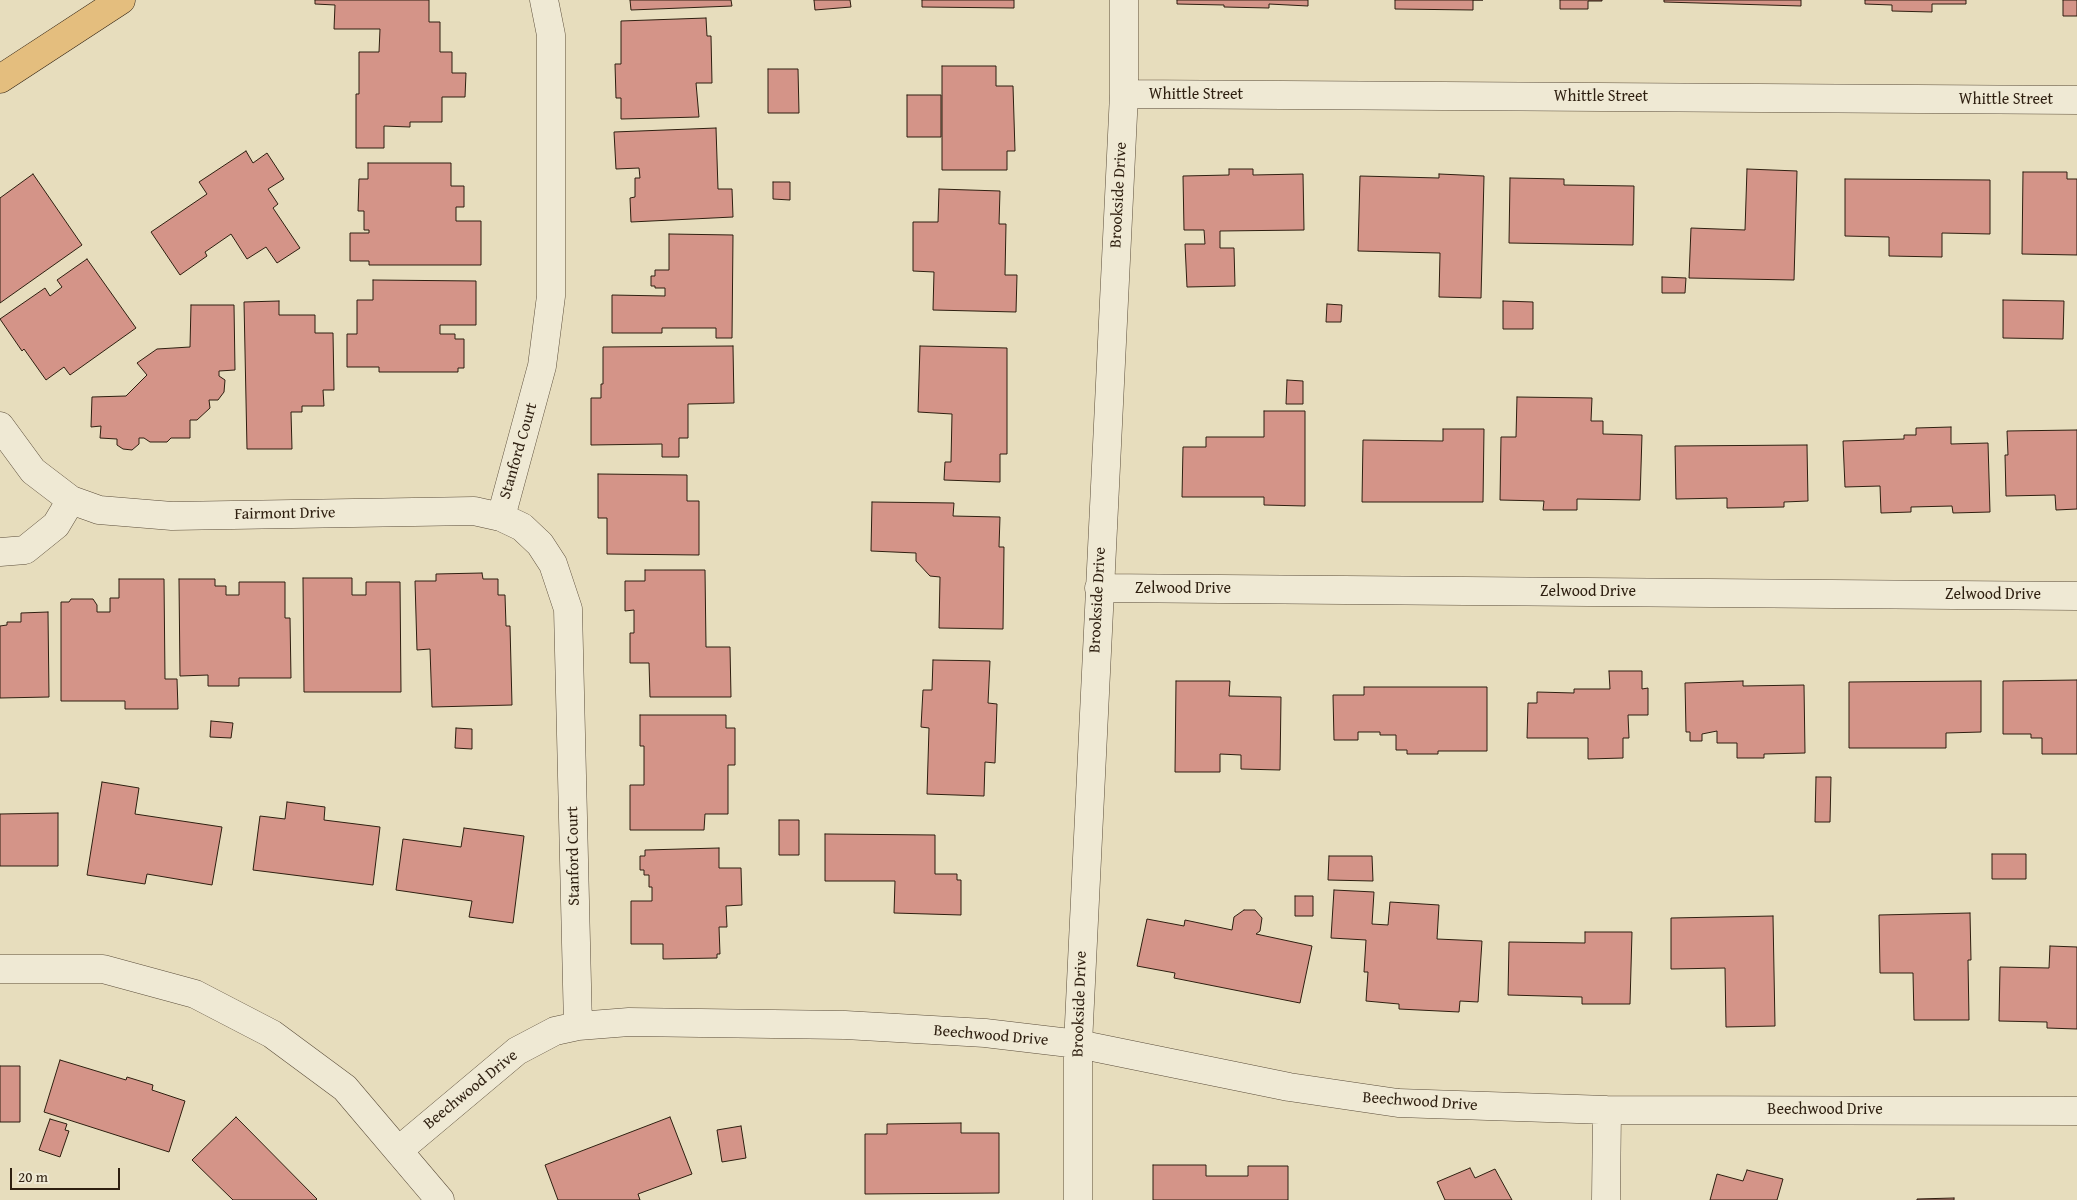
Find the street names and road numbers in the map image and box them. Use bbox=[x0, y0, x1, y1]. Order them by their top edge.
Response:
street label: Whittle Street bbox=[1149, 85, 1243, 105]
street label: Whittle Street bbox=[1554, 87, 1648, 107]
street label: Whittle Street bbox=[1959, 90, 2053, 110]
street label: Brookside Drive bbox=[1107, 141, 1131, 249]
street label: Stanford Court bbox=[496, 401, 542, 501]
street label: Fairmont Drive bbox=[234, 504, 336, 524]
street label: Brookside Drive bbox=[1086, 546, 1110, 654]
street label: Zelwood Drive bbox=[1135, 579, 1231, 599]
street label: Zelwood Drive bbox=[1540, 582, 1636, 602]
street label: Zelwood Drive bbox=[1945, 585, 2041, 605]
street label: Stanford Court bbox=[564, 806, 584, 906]
street label: Brookside Drive bbox=[1069, 951, 1091, 1057]
street label: Beechwood Drive bbox=[933, 1021, 1049, 1051]
street label: Beechwood Drive bbox=[420, 1046, 522, 1134]
street label: Beechwood Drive bbox=[1362, 1088, 1478, 1116]
street label: Beechwood Drive bbox=[1767, 1100, 1883, 1120]

